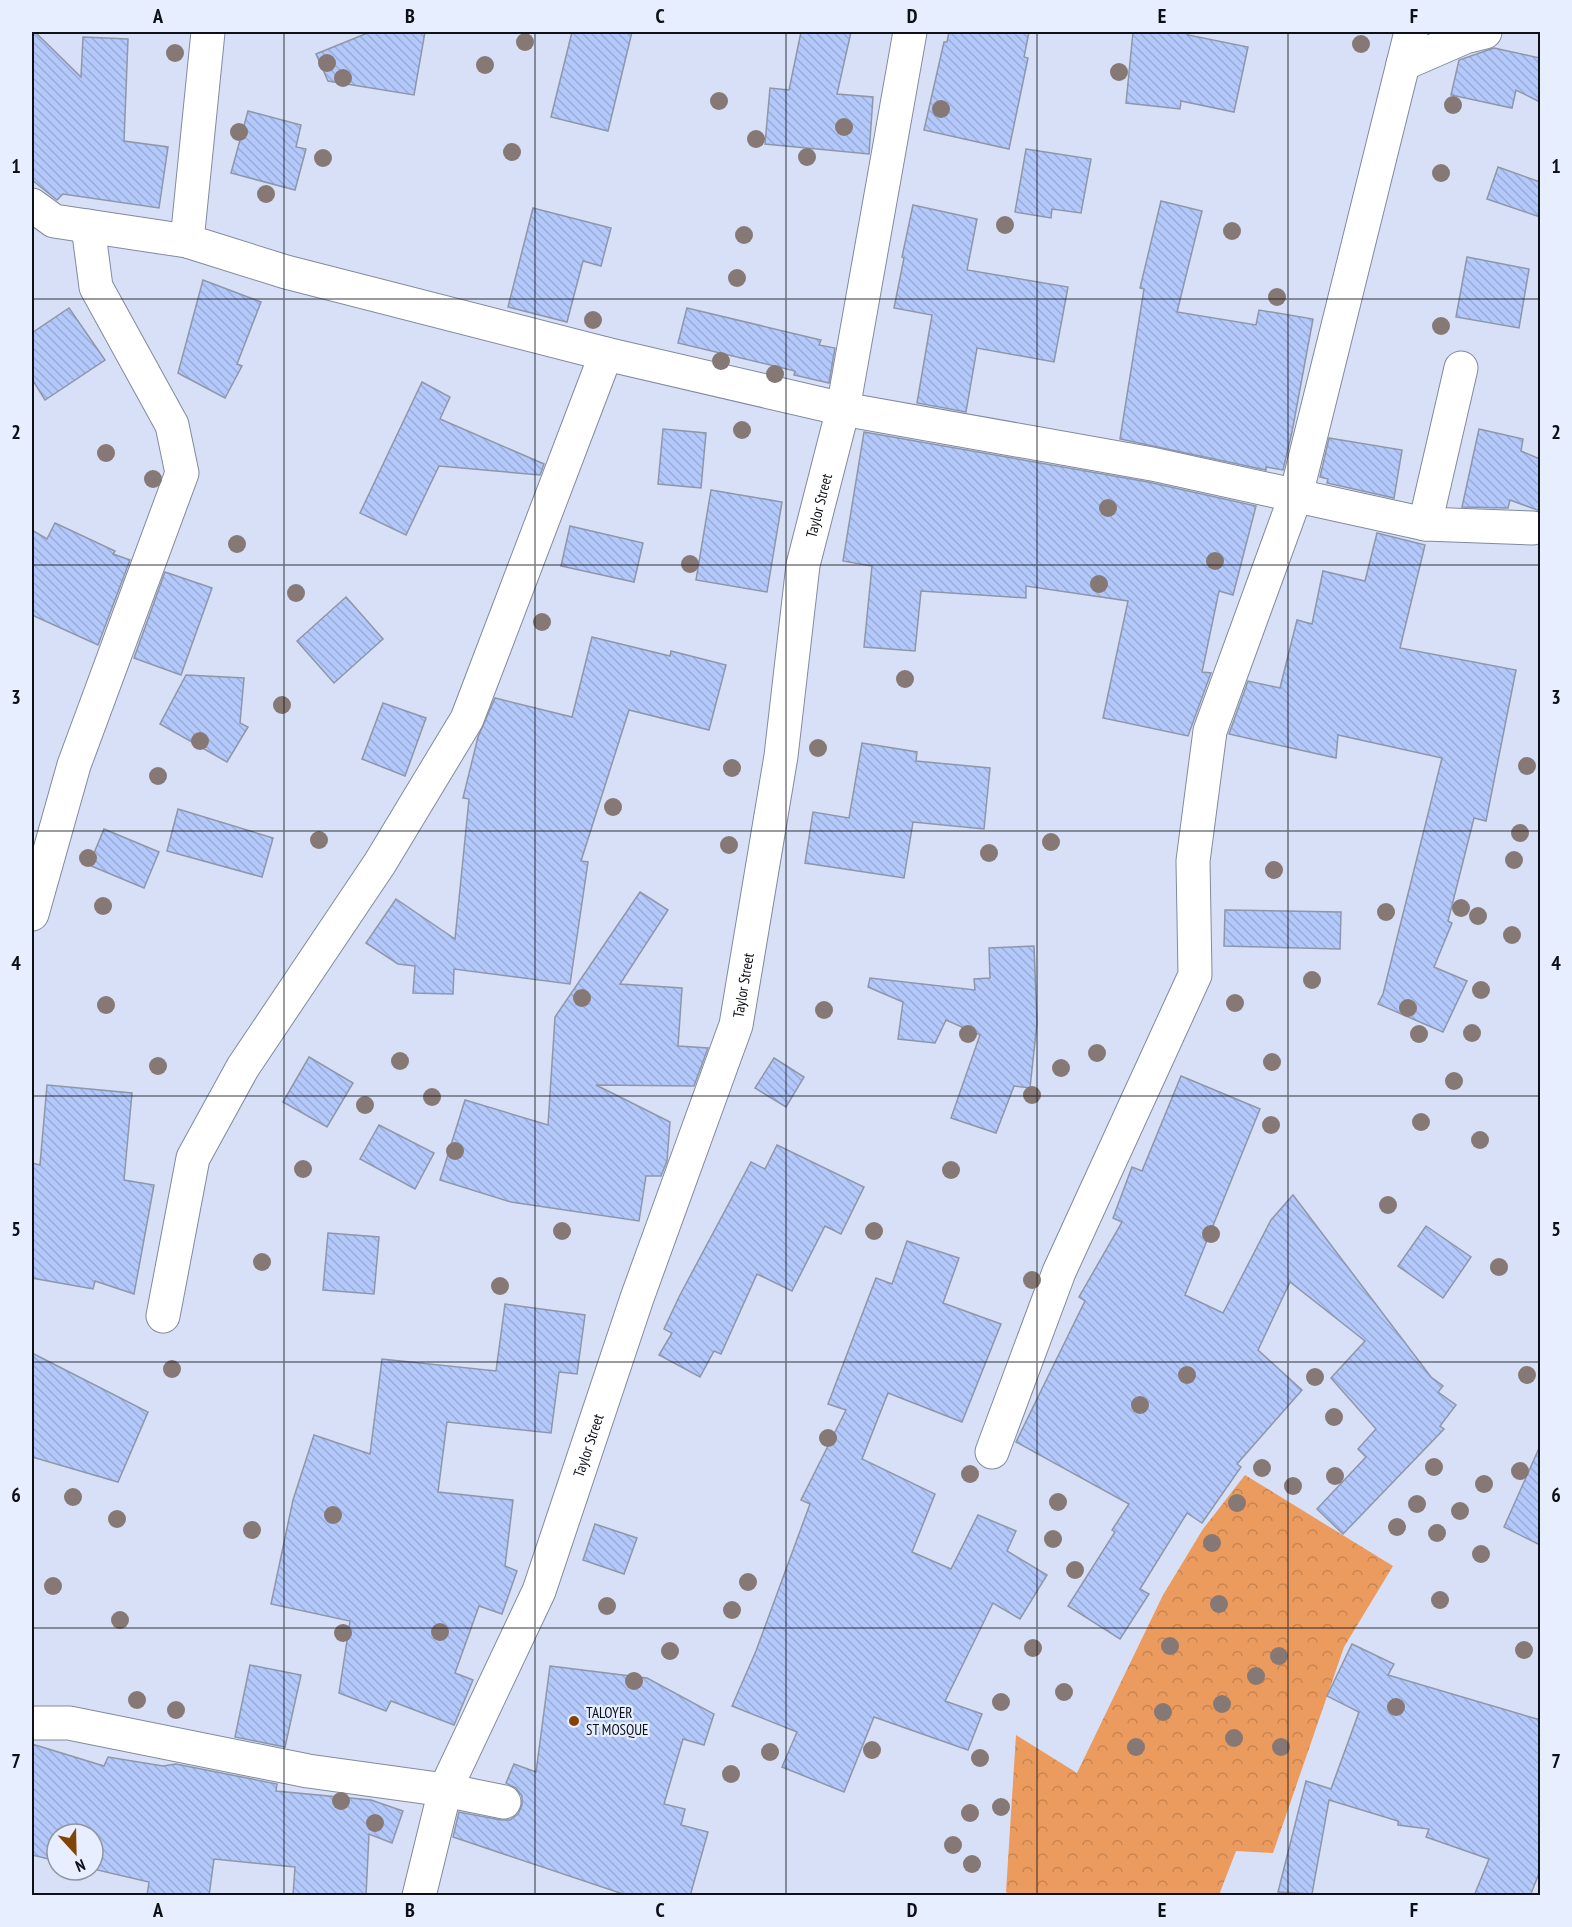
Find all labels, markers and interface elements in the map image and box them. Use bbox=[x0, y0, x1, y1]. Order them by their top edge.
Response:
text: A bbox=[152, 3, 164, 29]
text: B bbox=[405, 3, 415, 29]
text: C bbox=[655, 3, 665, 29]
text: D bbox=[907, 3, 918, 29]
text: E bbox=[1158, 3, 1166, 29]
text: F bbox=[1410, 3, 1418, 29]
text: 1 bbox=[11, 153, 21, 179]
text: 1 bbox=[1551, 153, 1561, 179]
text: 2 bbox=[11, 419, 21, 445]
text: 2 bbox=[1551, 419, 1561, 445]
street label: Taylor Street bbox=[801, 471, 836, 540]
text: 3 bbox=[11, 684, 21, 710]
text: 3 bbox=[1551, 684, 1561, 710]
text: 4 bbox=[11, 950, 21, 976]
text: 4 bbox=[1551, 950, 1561, 976]
street label: Taylor Street bbox=[728, 951, 757, 1019]
text: 5 bbox=[11, 1216, 21, 1242]
text: 5 bbox=[1551, 1216, 1561, 1242]
street label: Taylor Street bbox=[568, 1411, 607, 1479]
text: 6 bbox=[11, 1482, 21, 1508]
text: 6 bbox=[1551, 1482, 1561, 1508]
place label: TALOYER ST MOSQUE bbox=[586, 1703, 649, 1739]
marker: TALOYER ST MOSQUE bbox=[567, 1714, 581, 1728]
text: 7 bbox=[11, 1748, 21, 1774]
text: 7 bbox=[1551, 1748, 1561, 1774]
north arrow bbox=[45, 1822, 105, 1882]
text: N bbox=[73, 1855, 88, 1877]
text: A bbox=[152, 1897, 164, 1923]
text: B bbox=[405, 1897, 415, 1923]
text: C bbox=[655, 1897, 665, 1923]
text: D bbox=[907, 1897, 918, 1923]
text: E bbox=[1158, 1897, 1166, 1923]
text: F bbox=[1410, 1897, 1418, 1923]

